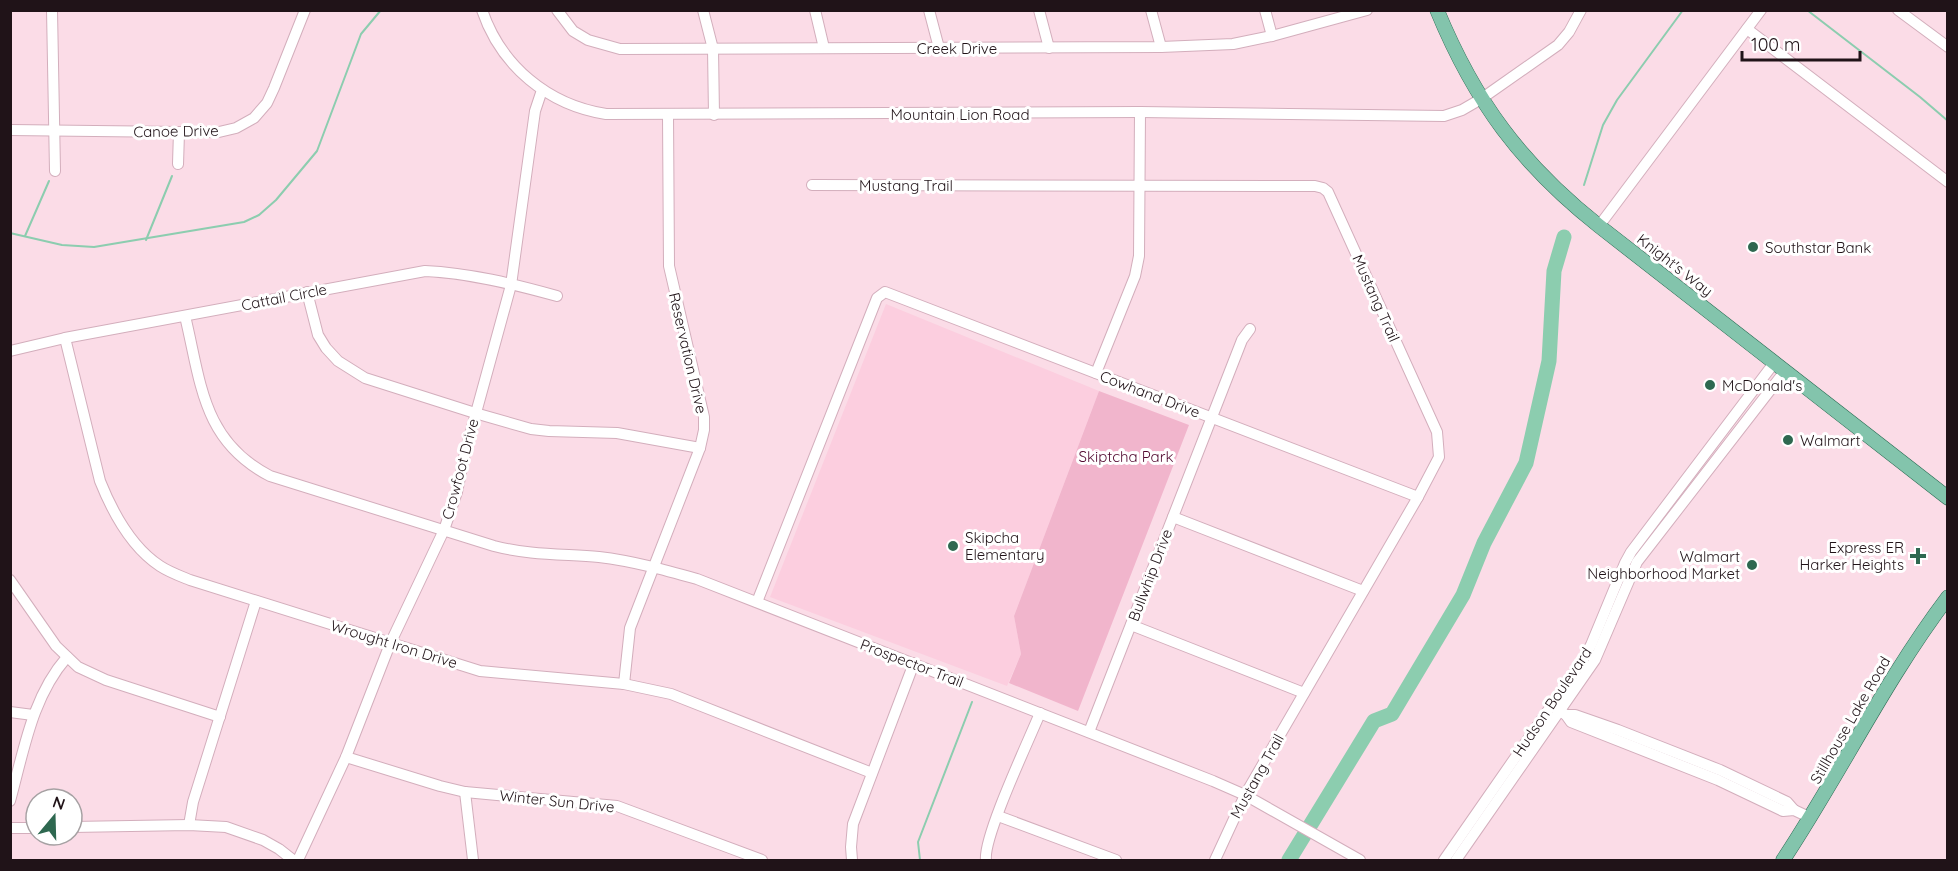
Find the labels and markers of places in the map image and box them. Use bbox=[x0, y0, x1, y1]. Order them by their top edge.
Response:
place label: Southstar Bank bbox=[1765, 238, 1871, 257]
marker: Southstar Bank bbox=[1746, 240, 1760, 254]
place label: McDonald's bbox=[1722, 376, 1802, 395]
marker: McDonald's bbox=[1703, 378, 1717, 392]
place label: Walmart bbox=[1800, 431, 1861, 450]
marker: Walmart bbox=[1781, 433, 1795, 447]
place label: Skipcha Elementary bbox=[965, 528, 1045, 564]
place label: Express ER Harker Heights bbox=[1800, 538, 1904, 574]
marker: Skipcha Elementary bbox=[946, 539, 960, 553]
place label: Walmart Neighborhood Market bbox=[1587, 547, 1740, 583]
marker: Express ER Harker Heights bbox=[1909, 547, 1927, 565]
marker: Walmart Neighborhood Market bbox=[1745, 558, 1759, 572]

